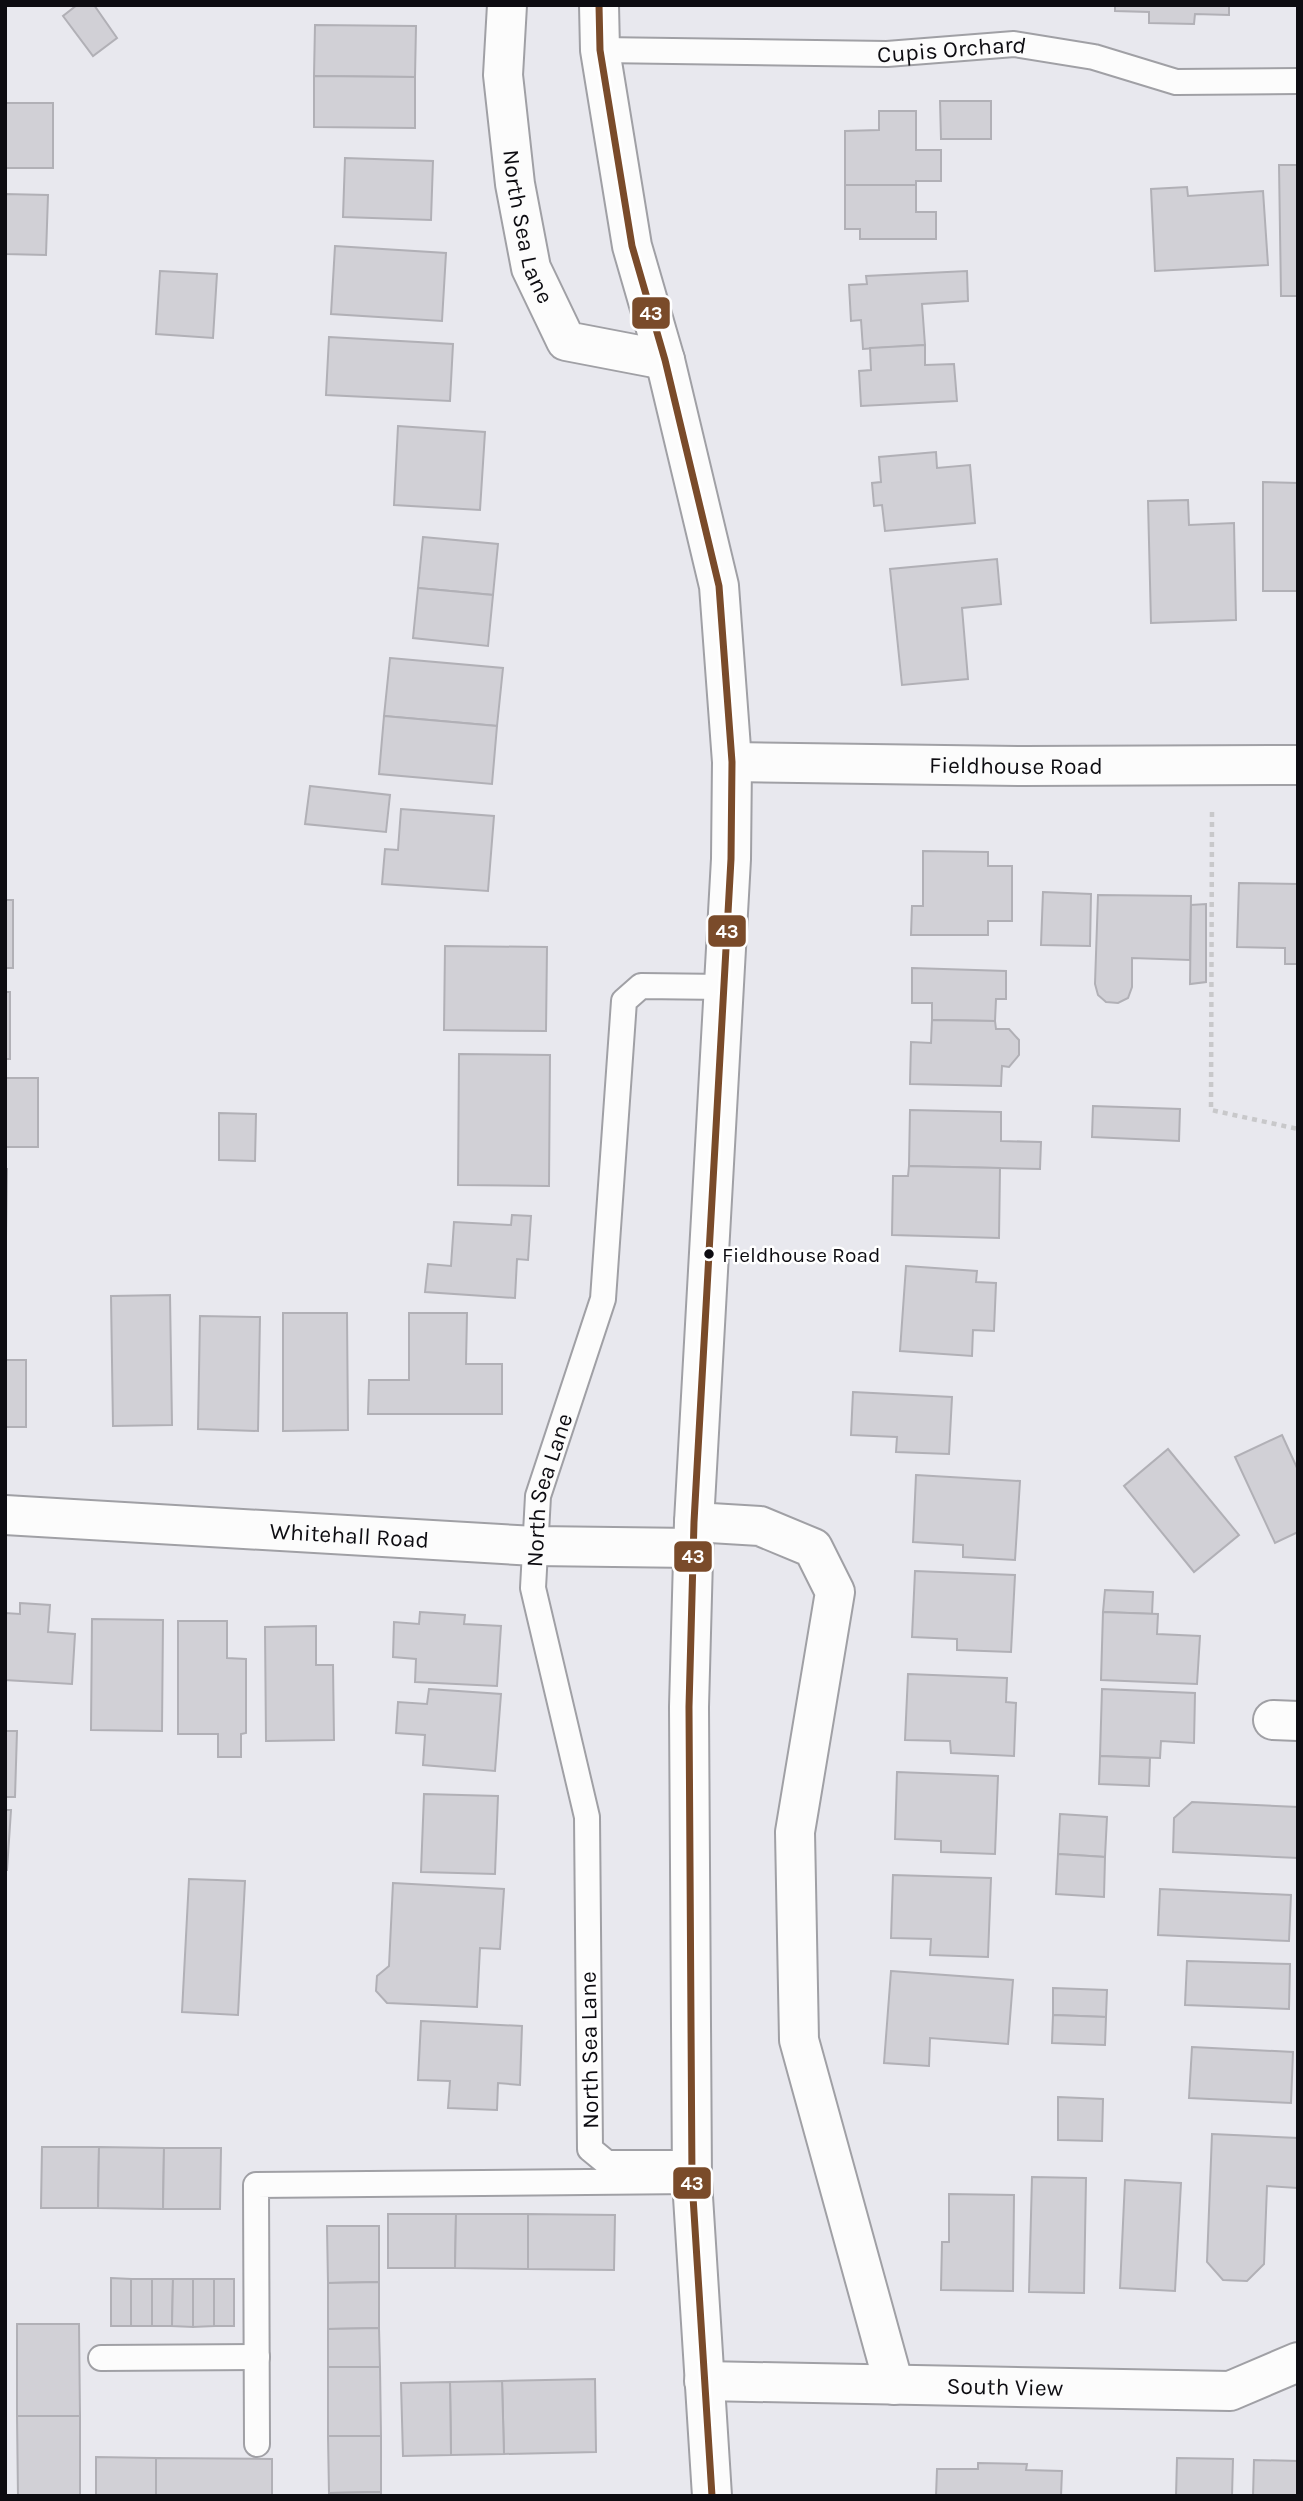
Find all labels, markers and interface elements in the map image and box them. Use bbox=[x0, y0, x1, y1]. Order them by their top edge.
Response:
street label: Cupis Orchard bbox=[877, 31, 1028, 68]
street label: North Sea Lane bbox=[497, 148, 559, 308]
line badge: 43 bbox=[631, 296, 671, 330]
text: 43 bbox=[639, 303, 663, 325]
street label: Fieldhouse Road bbox=[929, 752, 1103, 780]
line badge: 43 bbox=[707, 914, 747, 948]
text: 43 bbox=[715, 921, 739, 943]
place label: Fieldhouse Road bbox=[722, 1243, 880, 1267]
marker: Fieldhouse Road bbox=[702, 1247, 716, 1261]
street label: North Sea Lane bbox=[521, 1410, 578, 1568]
street label: Whitehall Road bbox=[269, 1518, 430, 1554]
line badge: 43 bbox=[673, 1540, 713, 1573]
text: 43 bbox=[681, 1546, 705, 1568]
street label: North Sea Lane bbox=[575, 1971, 604, 2129]
line badge: 43 bbox=[672, 2166, 712, 2200]
text: 43 bbox=[680, 2173, 704, 2195]
street label: South View bbox=[946, 2373, 1064, 2402]

